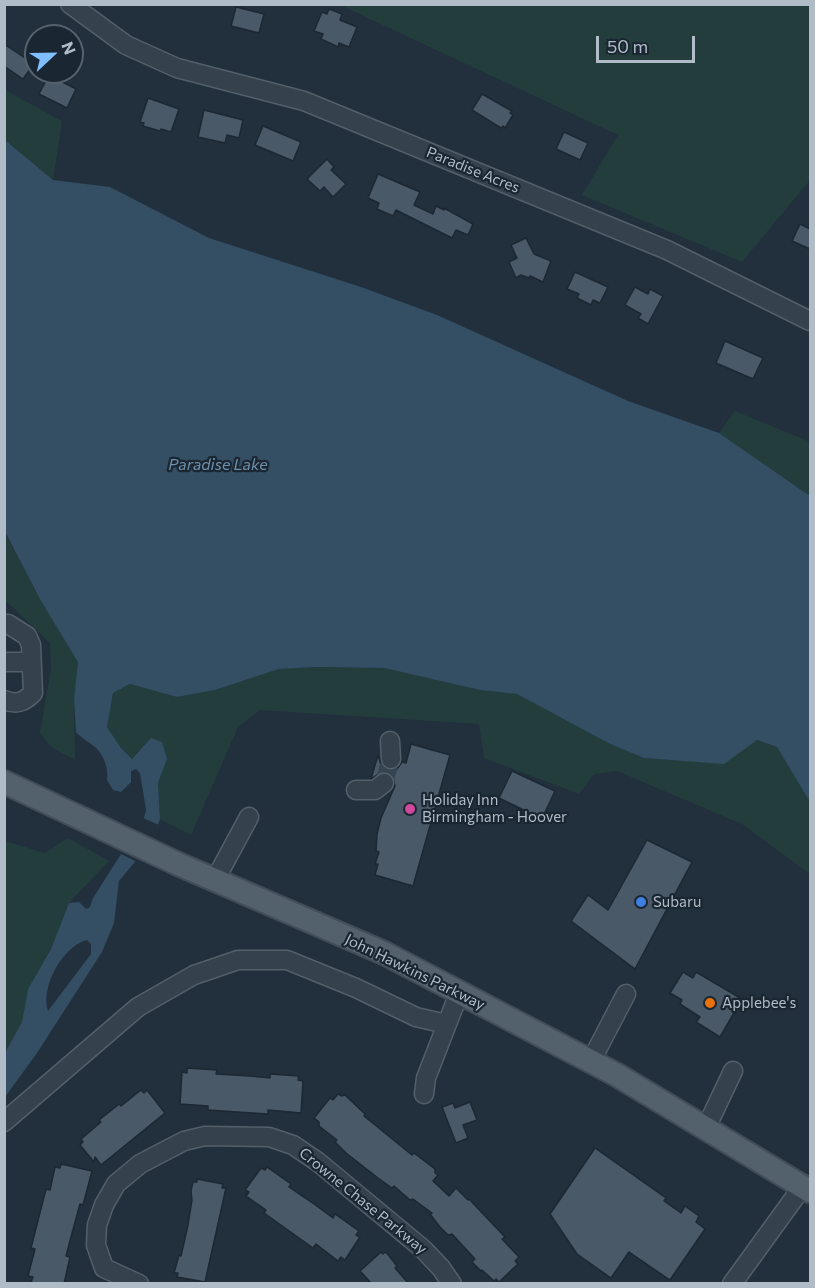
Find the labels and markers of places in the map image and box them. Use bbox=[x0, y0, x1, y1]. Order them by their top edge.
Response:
place label: Holiday Inn Birmingham - Hoover bbox=[422, 791, 567, 826]
marker: Holiday Inn Birmingham - Hoover bbox=[403, 802, 417, 816]
place label: Subaru bbox=[653, 893, 701, 911]
marker: Subaru bbox=[634, 895, 648, 909]
place label: Applebee's bbox=[722, 994, 796, 1012]
marker: Applebee's bbox=[703, 996, 717, 1010]

